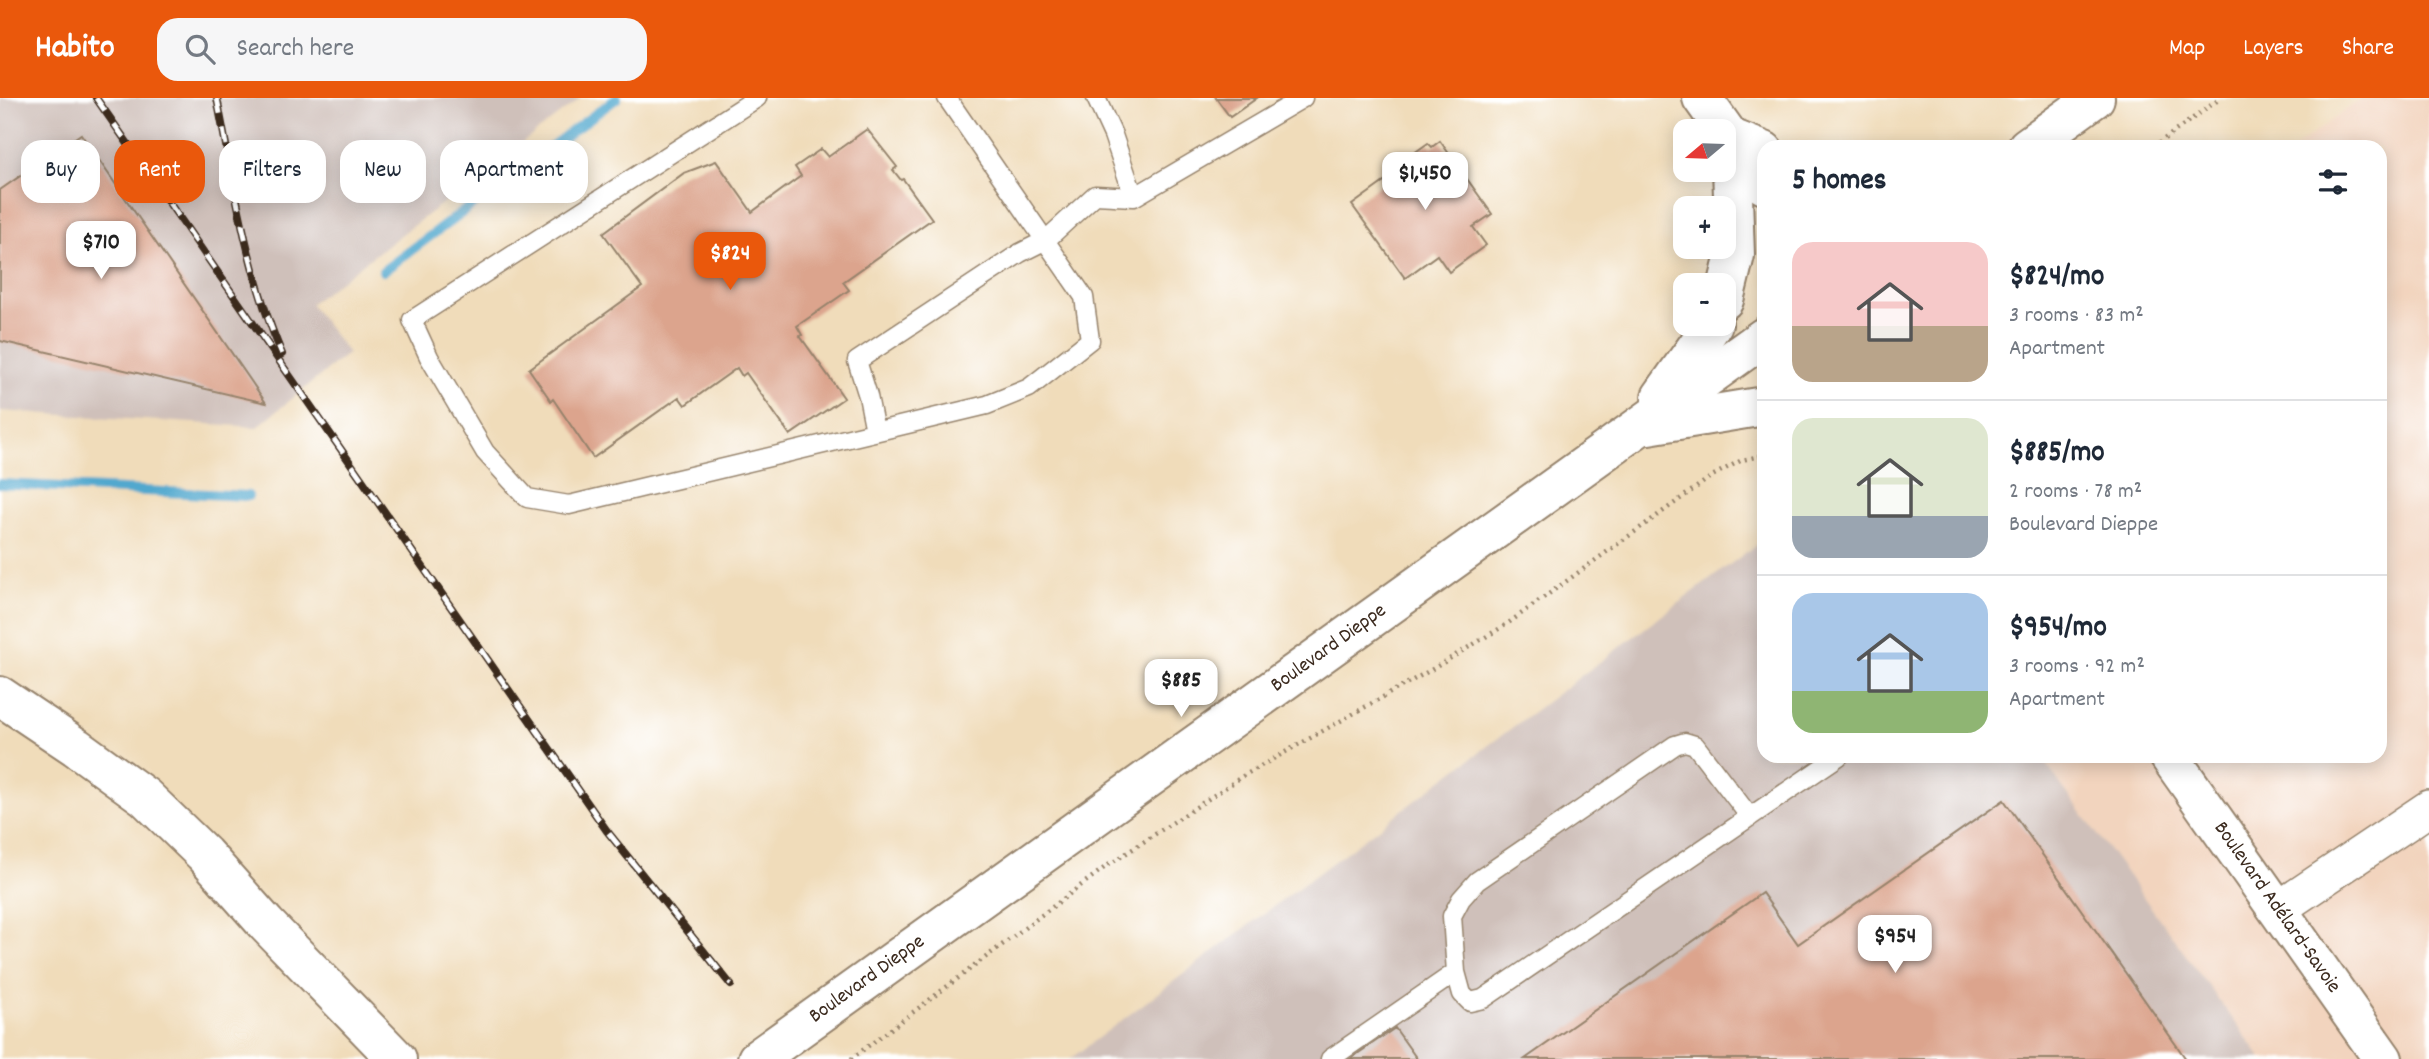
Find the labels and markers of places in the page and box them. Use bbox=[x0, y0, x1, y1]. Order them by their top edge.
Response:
pin: $1,450 bbox=[1368, 152, 1482, 212]
pin: $710 bbox=[60, 222, 142, 281]
pin: $824 bbox=[689, 232, 771, 292]
pin: $885 bbox=[1140, 660, 1222, 719]
pin: $954 bbox=[1854, 916, 1936, 975]

